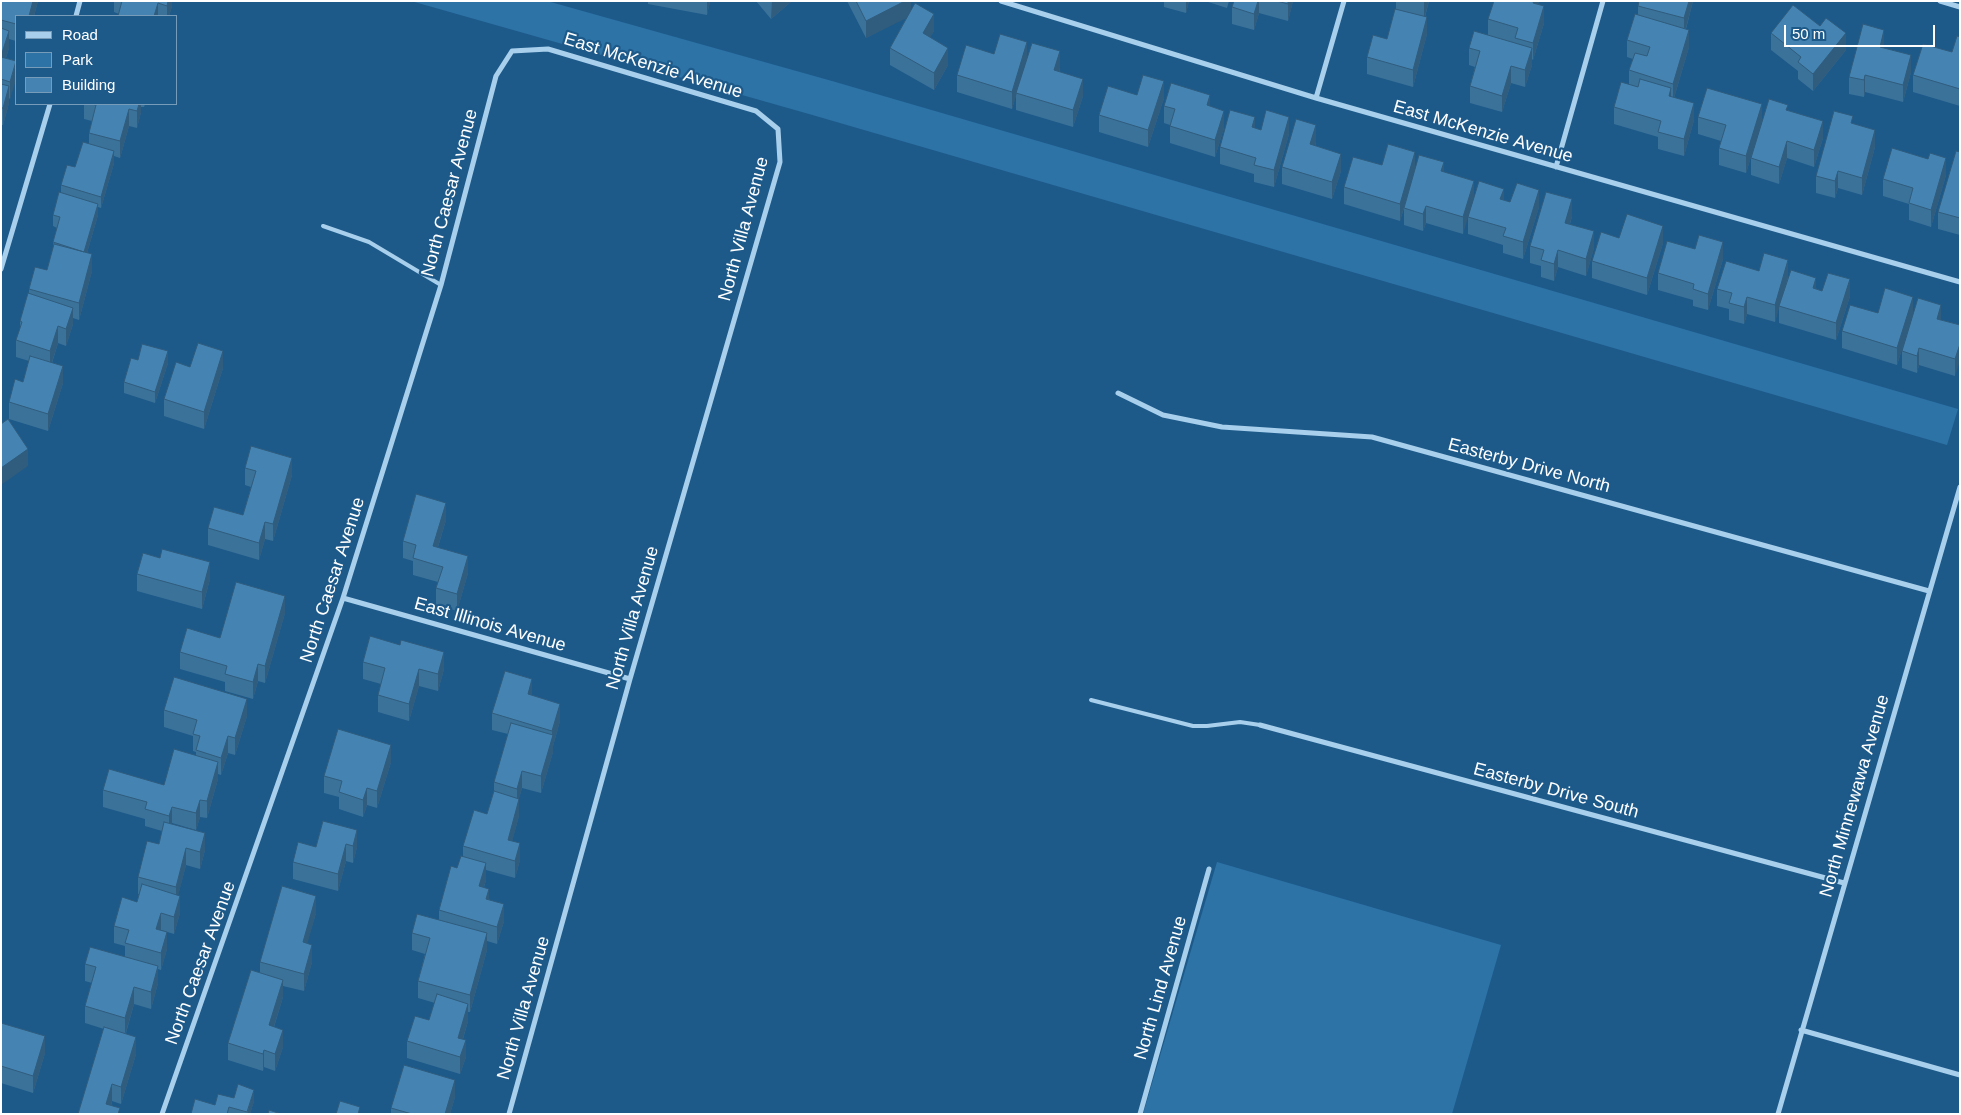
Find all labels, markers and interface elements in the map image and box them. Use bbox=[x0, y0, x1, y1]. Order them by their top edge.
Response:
legend bbox=[15, 15, 178, 105]
scale bar bbox=[1786, 15, 1937, 47]
text: 50 m bbox=[1792, 25, 1825, 42]
text: Road bbox=[62, 26, 98, 43]
street label: East McKenzie Avenue bbox=[561, 29, 745, 103]
text: Park bbox=[62, 51, 93, 68]
text: Building bbox=[62, 76, 115, 93]
street label: East McKenzie Avenue bbox=[1391, 96, 1575, 168]
street label: North Caesar Avenue bbox=[417, 107, 483, 279]
street label: North Villa Avenue bbox=[714, 155, 774, 303]
street label: Easterby Drive North bbox=[1446, 434, 1612, 498]
street label: North Caesar Avenue bbox=[296, 495, 370, 665]
street label: North Villa Avenue bbox=[602, 544, 664, 692]
street label: East Illinois Avenue bbox=[412, 593, 568, 657]
street label: North Minnewawa Avenue bbox=[1816, 692, 1894, 900]
street label: Easterby Drive South bbox=[1471, 759, 1641, 823]
street label: North Caesar Avenue bbox=[161, 878, 241, 1048]
street label: North Lind Avenue bbox=[1130, 914, 1192, 1062]
street label: North Villa Avenue bbox=[493, 934, 555, 1082]

